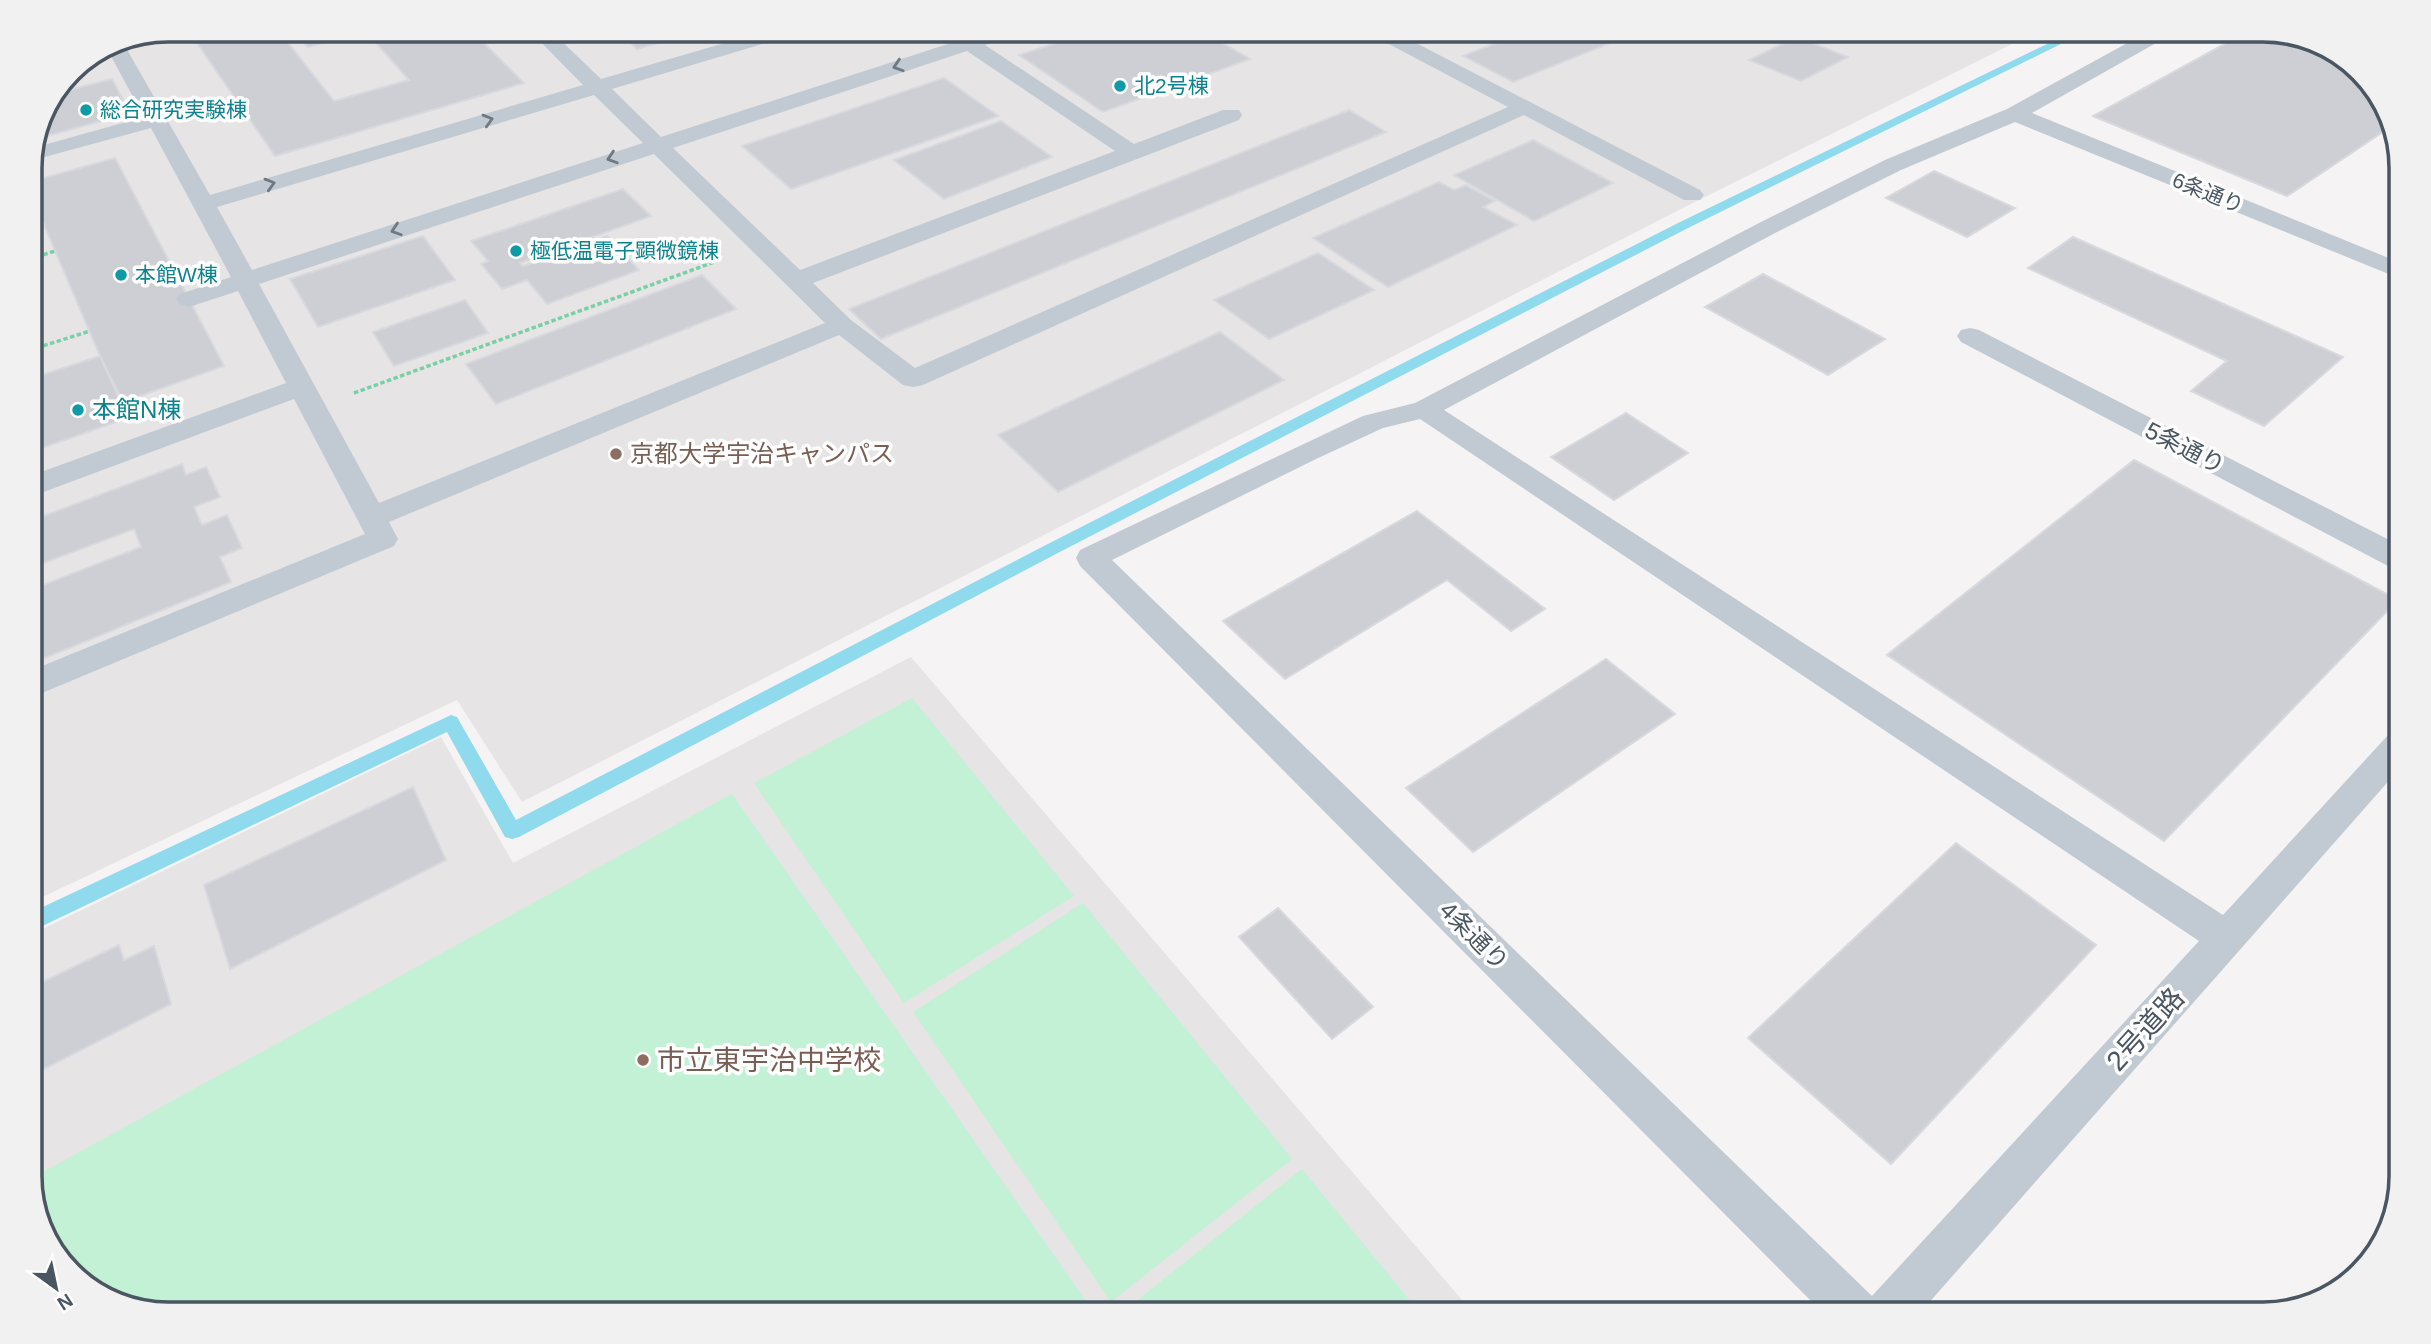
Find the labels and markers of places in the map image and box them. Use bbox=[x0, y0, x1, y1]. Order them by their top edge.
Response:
place label: 北2号棟 bbox=[1134, 74, 1209, 97]
marker: 北2号棟 bbox=[1112, 78, 1128, 94]
place label: 総合研究実験棟 bbox=[100, 98, 247, 121]
marker: 総合研究実験棟 bbox=[78, 102, 94, 118]
place label: 極低温電子顕微鏡棟 bbox=[530, 239, 719, 262]
marker: 極低温電子顕微鏡棟 bbox=[508, 243, 524, 259]
place label: 本館W棟 bbox=[135, 263, 218, 286]
marker: 本館W棟 bbox=[113, 267, 129, 283]
place label: 本館N棟 bbox=[92, 396, 181, 423]
marker: 本館N棟 bbox=[70, 402, 86, 418]
place label: 京都大学宇治キャンパス bbox=[630, 440, 894, 467]
marker: 京都大学宇治キャンパス bbox=[608, 446, 624, 462]
place label: 市立東宇治中学校 bbox=[657, 1045, 881, 1076]
marker: 市立東宇治中学校 bbox=[635, 1052, 651, 1068]

